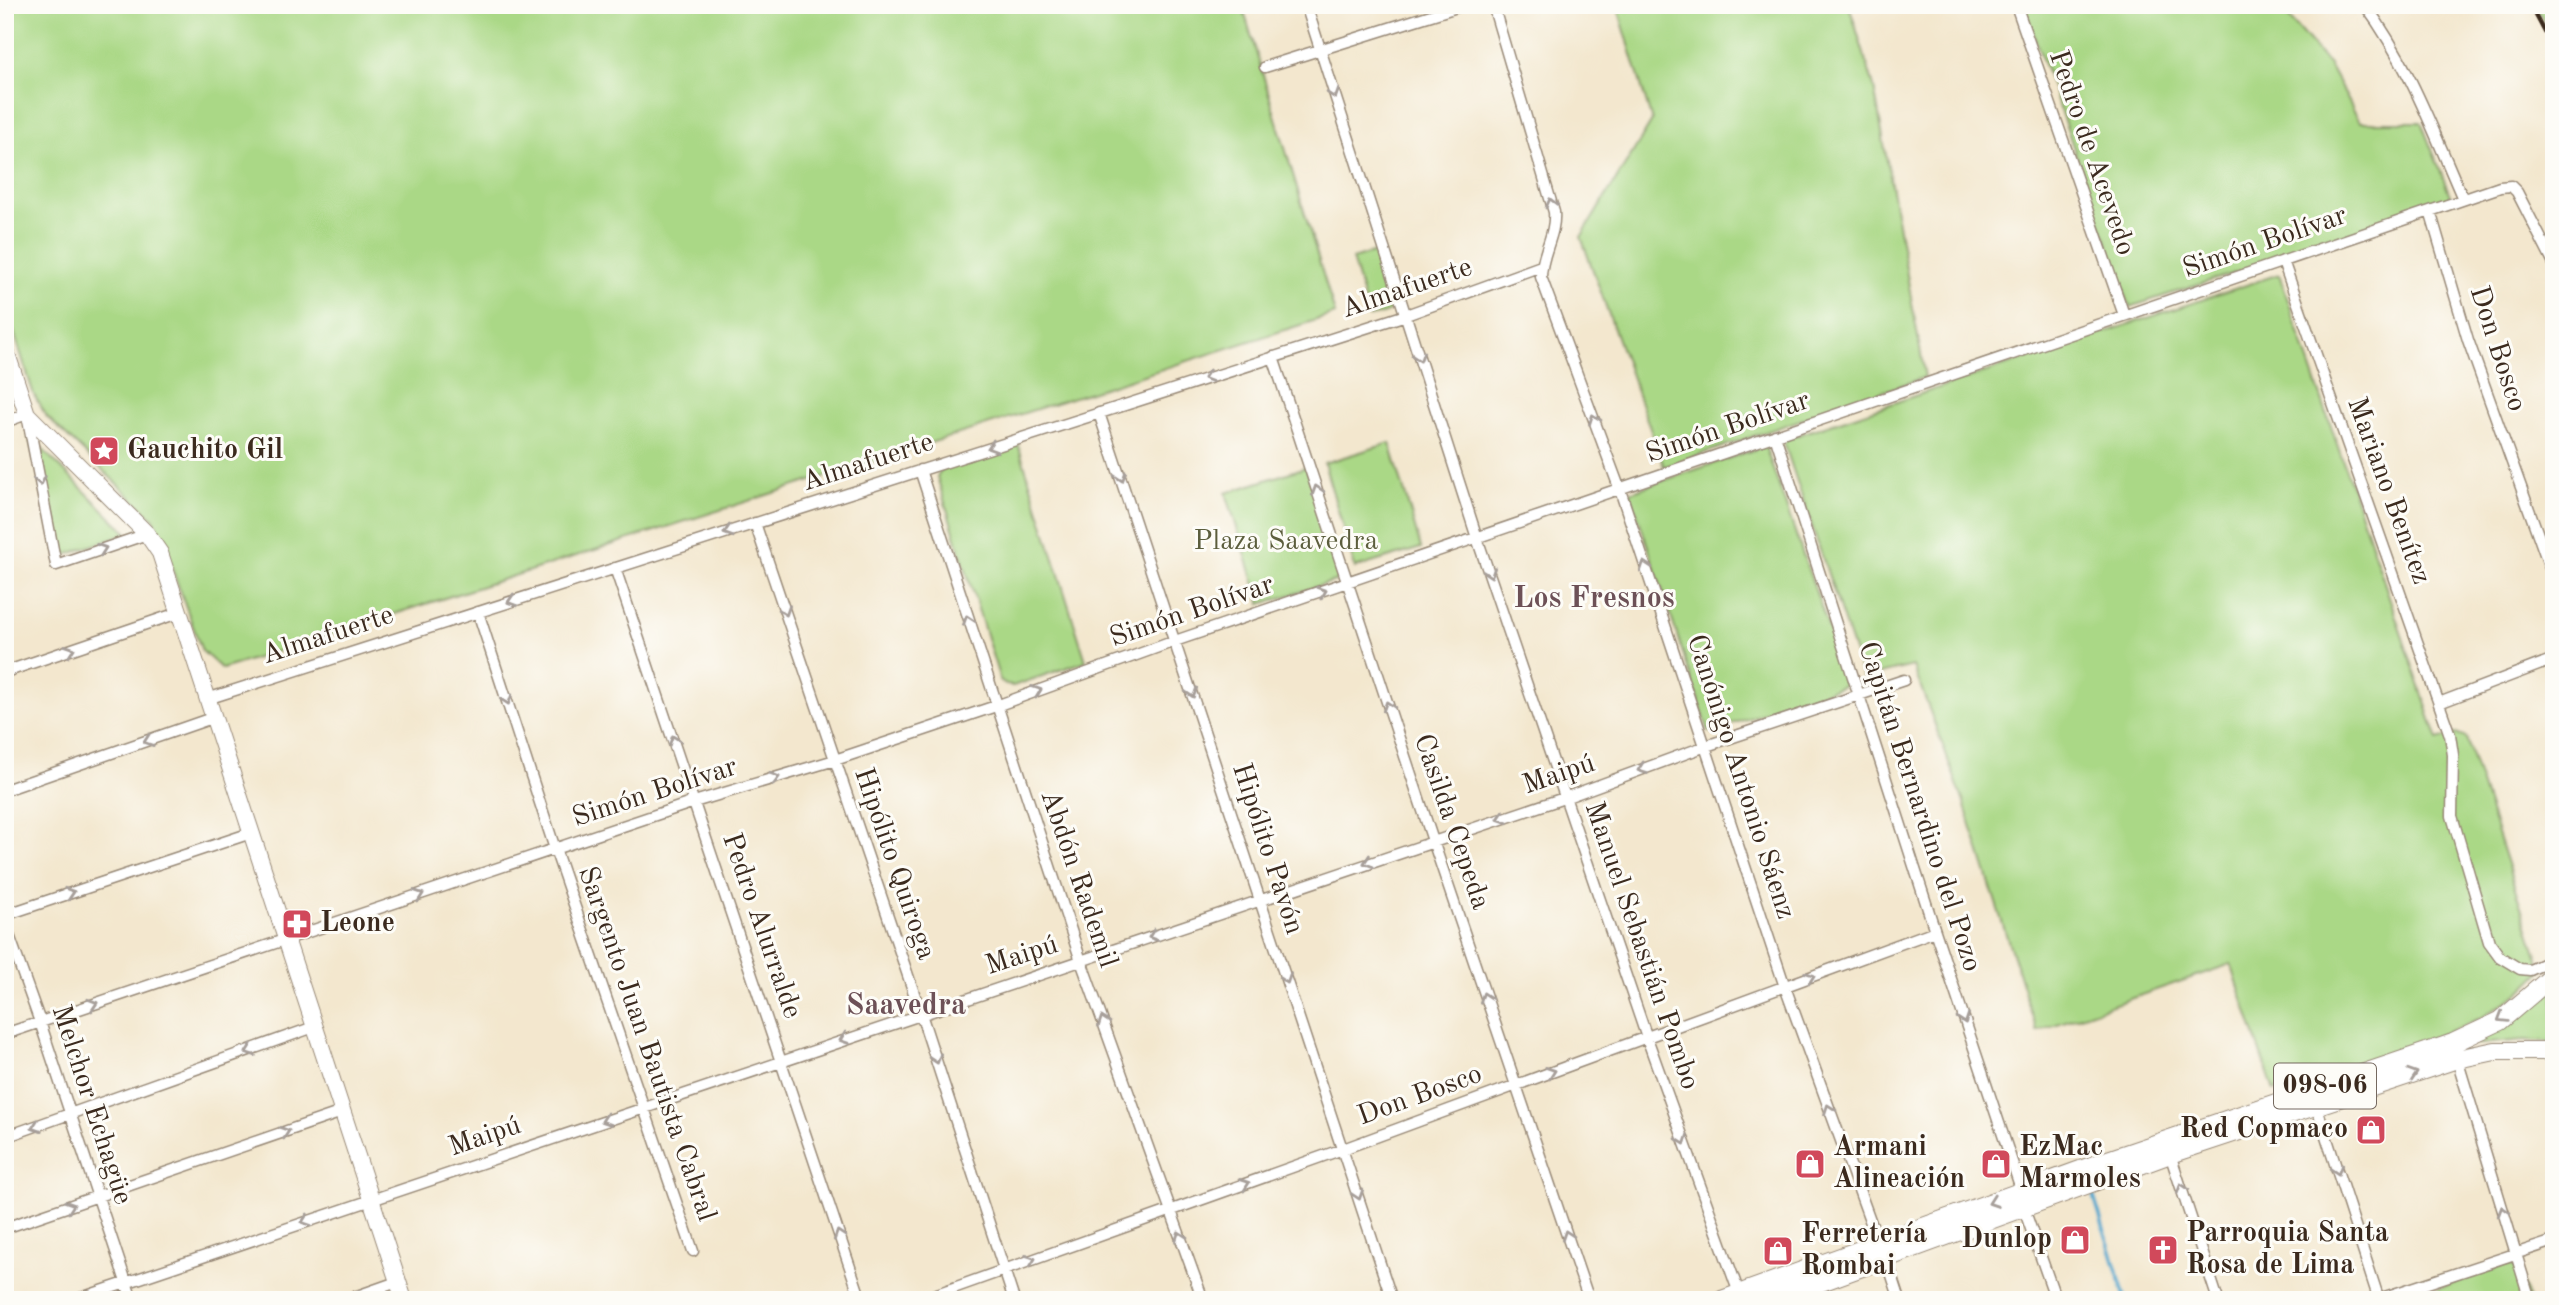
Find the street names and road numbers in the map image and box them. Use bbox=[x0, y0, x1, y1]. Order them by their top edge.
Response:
street label: Pedro de Acevedo bbox=[2043, 47, 2139, 259]
street label: Simón Bolívar bbox=[2179, 202, 2351, 284]
street label: Almafuerte bbox=[1338, 254, 1476, 324]
street label: Don Bosco bbox=[2464, 283, 2530, 415]
street label: Simón Bolívar bbox=[1642, 387, 1814, 469]
street label: Mariano Benítez bbox=[2341, 394, 2435, 588]
street label: Almafuerte bbox=[799, 429, 937, 497]
street label: Simón Bolívar bbox=[1106, 571, 1278, 653]
street label: Almafuerte bbox=[259, 602, 397, 670]
street label: Canónigo Antonio Sáenz bbox=[1681, 631, 1799, 923]
street label: Capitán Bernardino del Pozo bbox=[1852, 639, 1986, 975]
street label: Casilda Cepeda bbox=[1408, 731, 1494, 914]
street label: Maipú bbox=[1519, 750, 1599, 800]
street label: Simón Bolívar bbox=[569, 753, 741, 833]
street label: Hipólito Pavón bbox=[1226, 760, 1308, 938]
street label: Hipólito Quiroga bbox=[848, 764, 940, 964]
street label: Abdón Rademil bbox=[1034, 787, 1122, 971]
street label: Manuel Sebastián Pombo bbox=[1579, 799, 1703, 1093]
street label: Pedro Alurralde bbox=[716, 830, 806, 1022]
street label: Sargento Juan Bautista Cabral bbox=[572, 863, 720, 1225]
street label: Maipú bbox=[982, 931, 1062, 981]
street label: Melchor Echagüe bbox=[46, 1002, 136, 1208]
street label: Don Bosco bbox=[1354, 1061, 1486, 1131]
road number: 098-06 bbox=[2274, 1064, 2376, 1108]
street label: Maipú bbox=[445, 1112, 525, 1162]

